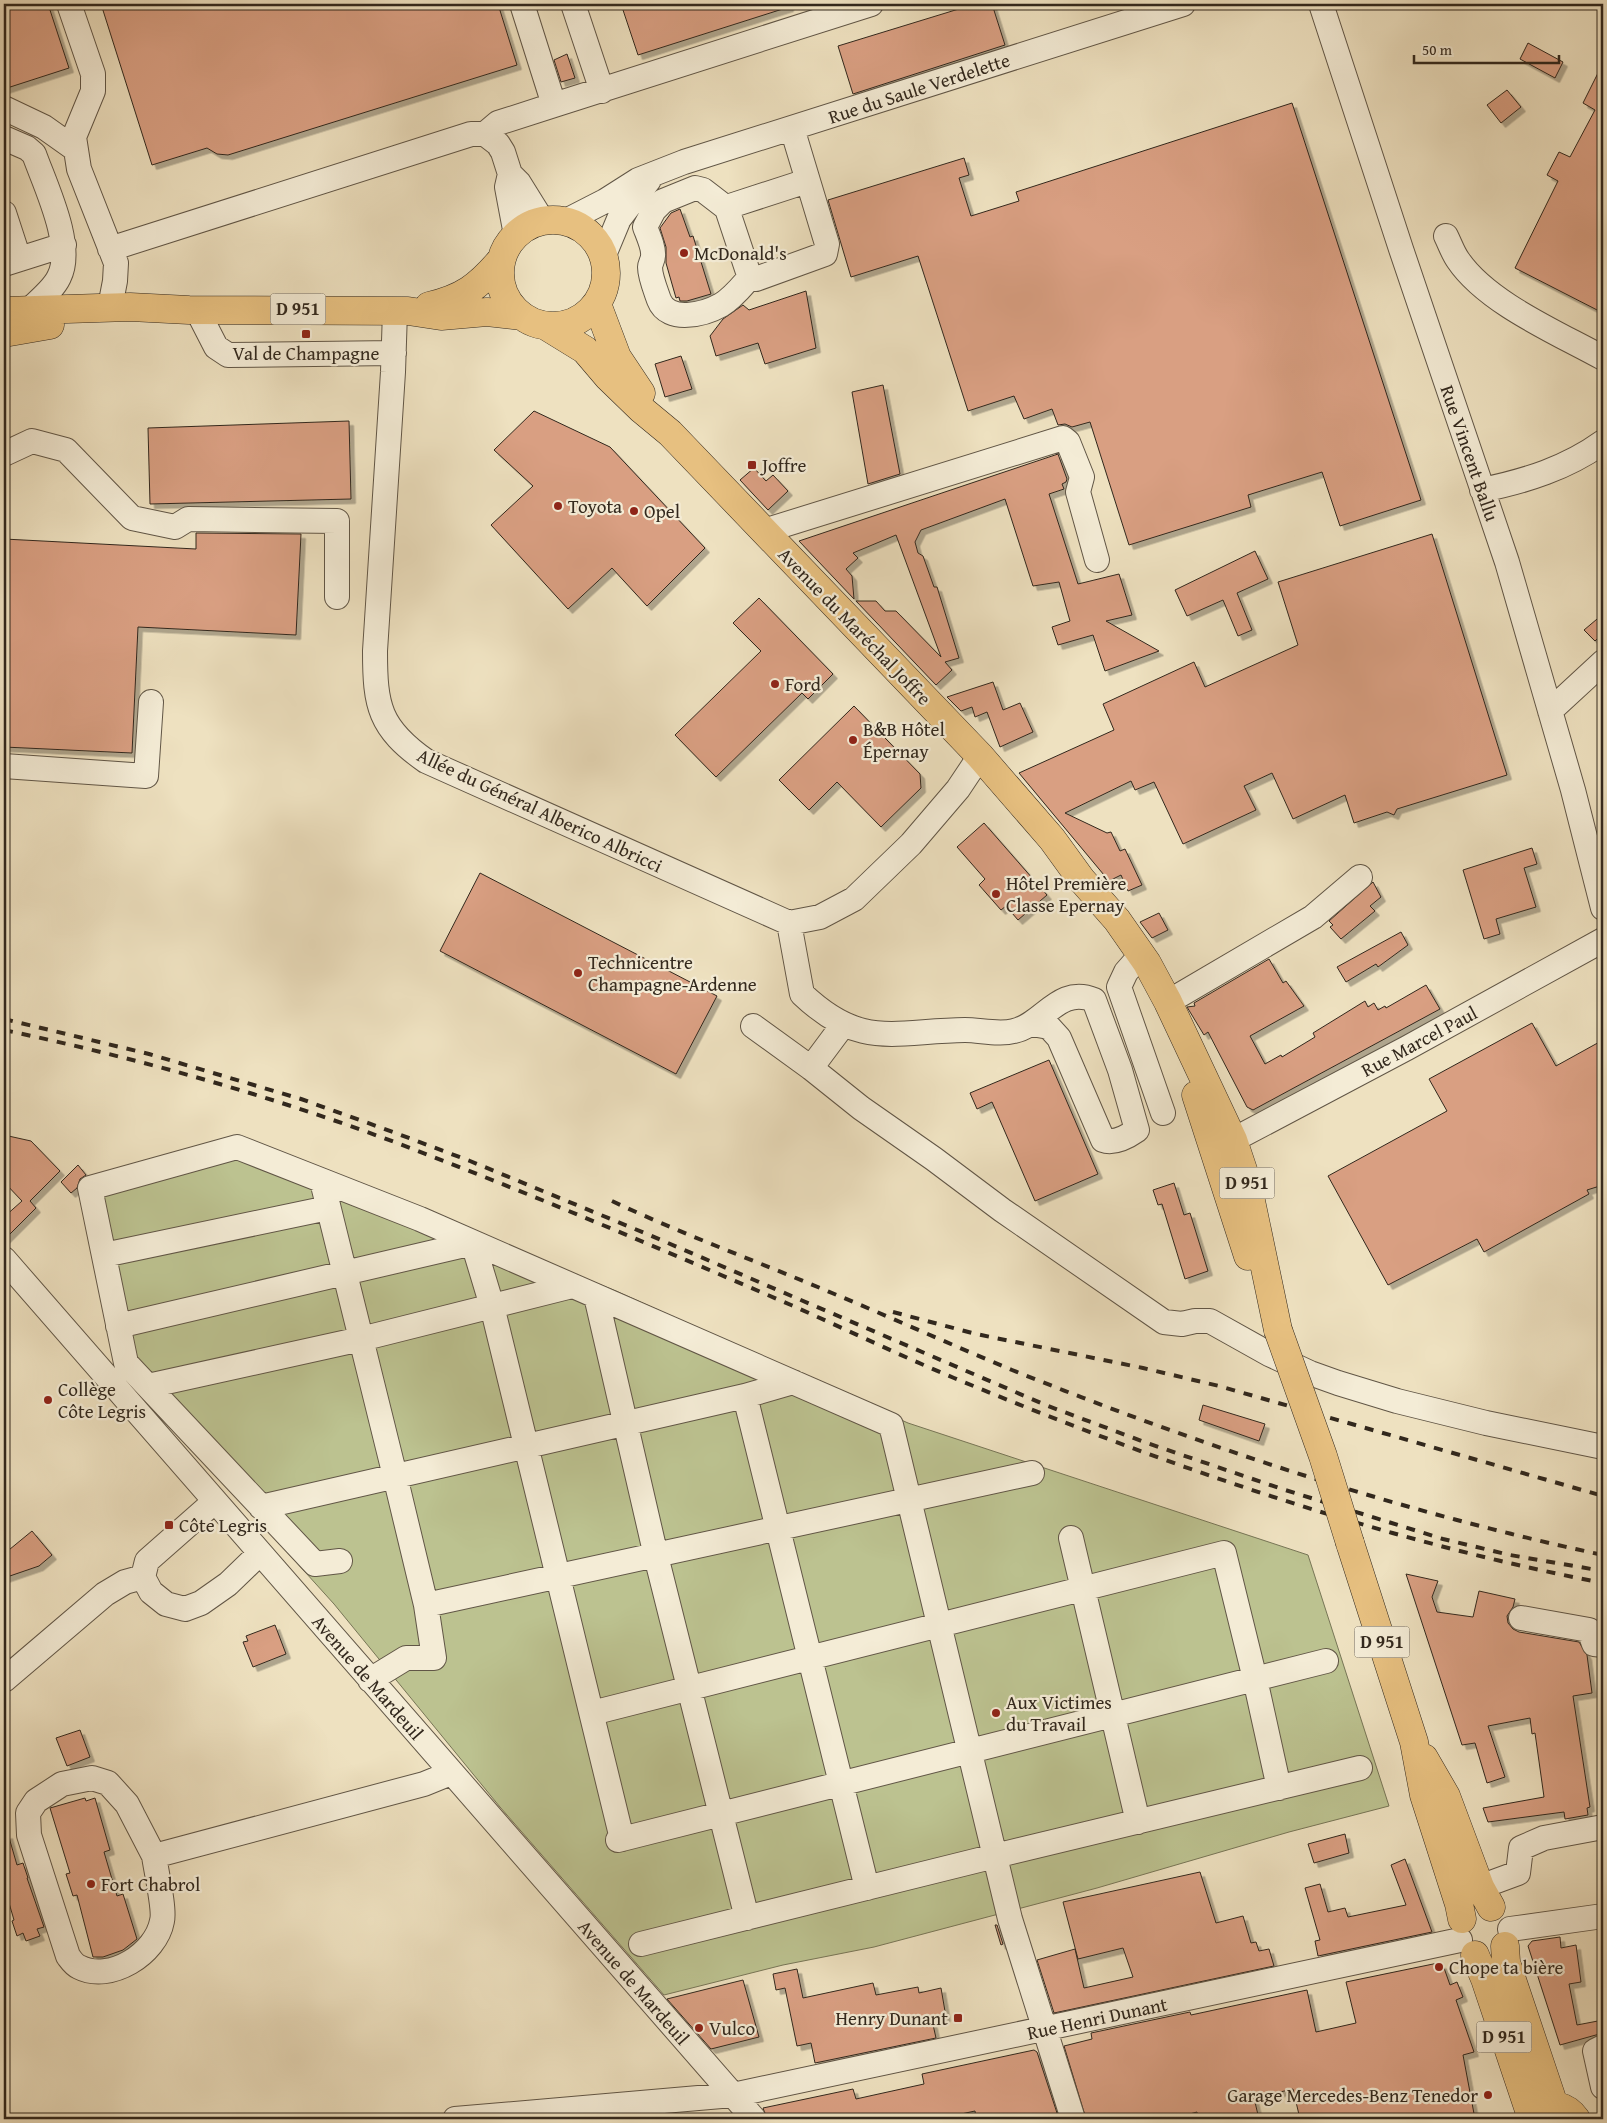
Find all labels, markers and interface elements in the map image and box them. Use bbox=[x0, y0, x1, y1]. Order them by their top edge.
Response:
scale bar bbox=[1414, 32, 1560, 64]
text: 50 m bbox=[1422, 39, 1453, 60]
street label: Rue du Saule Verdelette bbox=[825, 45, 1013, 131]
place label: McDonald's bbox=[694, 239, 787, 267]
marker: McDonald's bbox=[678, 247, 690, 259]
road number: D 951 bbox=[270, 294, 326, 324]
marker: Val de Champagne bbox=[300, 328, 312, 340]
place label: Val de Champagne bbox=[233, 339, 379, 367]
street label: Rue Vincent Ballu bbox=[1434, 381, 1507, 526]
place label: Joffre bbox=[760, 451, 806, 479]
marker: Joffre bbox=[746, 459, 758, 471]
place label: Toyota bbox=[568, 492, 622, 520]
place label: Opel bbox=[644, 497, 680, 525]
marker: Toyota bbox=[552, 500, 564, 512]
marker: Opel bbox=[628, 505, 640, 517]
street label: Avenue du Maréchal Joffre bbox=[772, 541, 938, 711]
place label: Ford bbox=[785, 670, 822, 698]
marker: Ford bbox=[769, 678, 781, 690]
place label: B&B Hôtel Épernay bbox=[863, 715, 945, 765]
marker: B&B Hôtel Épernay bbox=[847, 734, 859, 746]
street label: Allée du Général Alberico Albricci bbox=[413, 741, 667, 879]
place label: Hôtel Première Classe Epernay bbox=[1006, 869, 1126, 919]
marker: Hôtel Première Classe Epernay bbox=[990, 888, 1002, 900]
place label: Technicentre Champagne-Ardenne bbox=[588, 948, 757, 998]
marker: Technicentre Champagne-Ardenne bbox=[572, 967, 584, 979]
street label: Rue Marcel Paul bbox=[1356, 999, 1482, 1083]
road number: D 951 bbox=[1220, 1168, 1274, 1198]
place label: Collège Côte Legris bbox=[58, 1375, 146, 1425]
marker: Collège Côte Legris bbox=[42, 1394, 54, 1406]
place label: Côte Legris bbox=[179, 1511, 267, 1539]
marker: Côte Legris bbox=[163, 1519, 175, 1531]
street label: Avenue de Mardeuil bbox=[306, 1608, 430, 1746]
road number: D 951 bbox=[1354, 1626, 1410, 1658]
place label: Aux Victimes du Travail bbox=[1006, 1688, 1112, 1738]
marker: Aux Victimes du Travail bbox=[990, 1707, 1002, 1719]
place label: Fort Chabrol bbox=[101, 1870, 200, 1898]
marker: Fort Chabrol bbox=[85, 1878, 97, 1890]
street label: Avenue de Mardeuil bbox=[572, 1913, 696, 2051]
place label: Chope ta bière bbox=[1449, 1953, 1564, 1981]
marker: Chope ta bière bbox=[1433, 1961, 1445, 1973]
street label: Rue Henri Dunant bbox=[1024, 1989, 1170, 2047]
place label: Henry Dunant bbox=[835, 2004, 948, 2032]
marker: Henry Dunant bbox=[952, 2012, 964, 2024]
place label: Vulco bbox=[709, 2014, 755, 2042]
road number: D 951 bbox=[1476, 2021, 1532, 2052]
marker: Vulco bbox=[693, 2022, 705, 2034]
place label: Garage Mercedes-Benz Tenedor bbox=[1227, 2081, 1478, 2109]
marker: Garage Mercedes-Benz Tenedor bbox=[1482, 2089, 1494, 2101]

